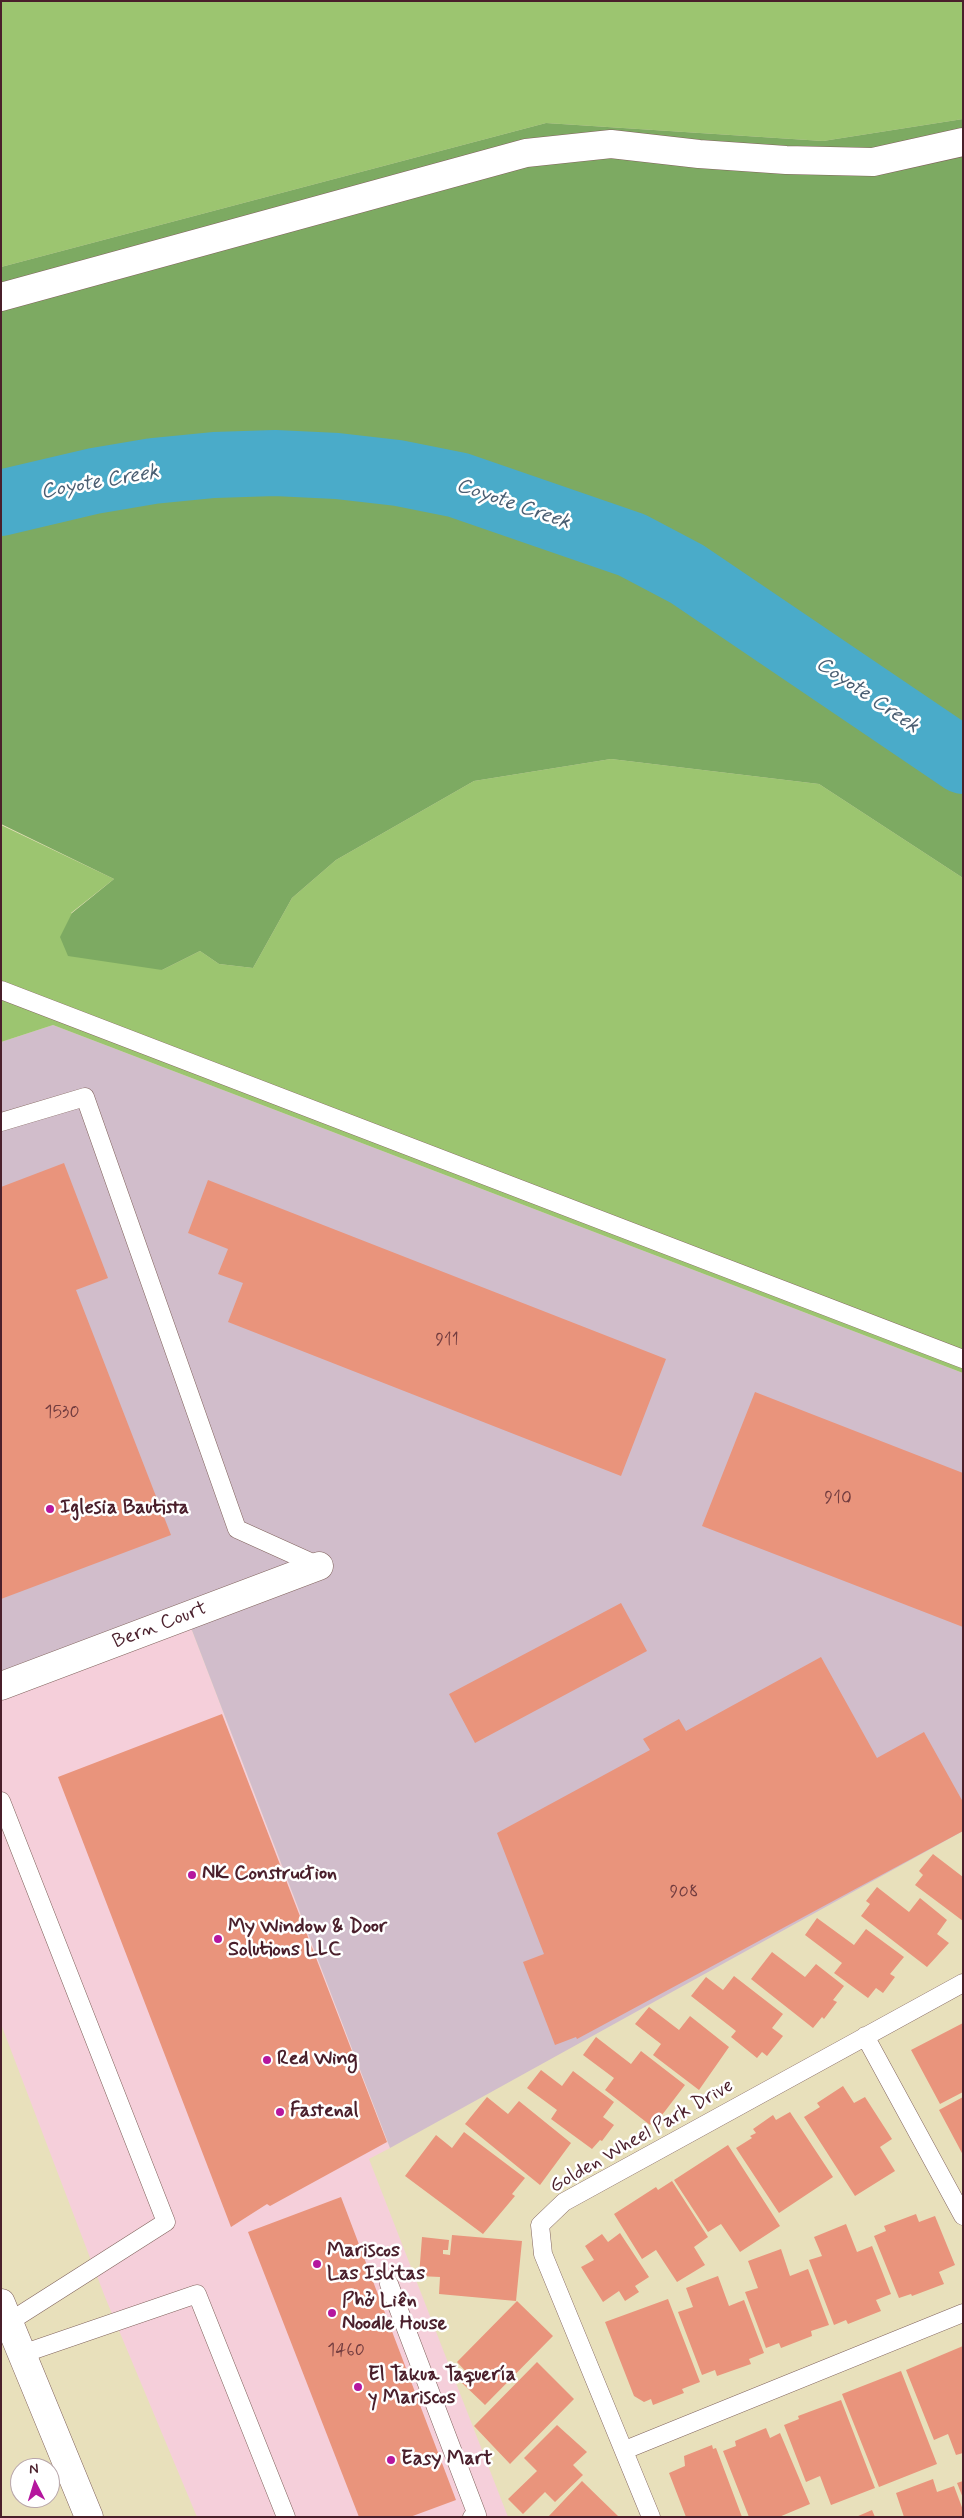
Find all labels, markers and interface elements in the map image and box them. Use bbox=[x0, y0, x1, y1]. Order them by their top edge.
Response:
water label: Coyote Creek bbox=[39, 460, 161, 506]
water label: Coyote Creek bbox=[453, 474, 573, 536]
water label: Coyote Creek bbox=[811, 652, 923, 740]
house number: 911 bbox=[435, 1330, 459, 1352]
house number: 1530 bbox=[44, 1402, 80, 1424]
house number: 910 bbox=[824, 1488, 852, 1510]
place label: Iglesia Bautista bbox=[60, 1497, 189, 1521]
marker: Iglesia Bautista bbox=[44, 1503, 56, 1515]
street label: Bern Court bbox=[109, 1597, 211, 1655]
place label: NK Construction bbox=[202, 1863, 337, 1887]
marker: NK Construction bbox=[186, 1869, 198, 1881]
house number: 908 bbox=[670, 1882, 698, 1904]
place label: My Window & Door Solutions LLC bbox=[228, 1916, 387, 1963]
marker: My Window & Door Solutions LLC bbox=[212, 1933, 224, 1945]
place label: Red Wing bbox=[277, 2048, 358, 2072]
marker: Red Wing bbox=[261, 2054, 273, 2066]
street label: Golden Wheel Park Drive bbox=[546, 2075, 738, 2199]
place label: Fastenal bbox=[290, 2100, 358, 2124]
marker: Fastenal bbox=[274, 2106, 286, 2118]
place label: Mariscos Las Islitas bbox=[327, 2240, 425, 2287]
marker: Mariscos Las Islitas bbox=[311, 2258, 323, 2270]
place label: Phở Liên Noodle House bbox=[342, 2290, 447, 2337]
marker: Phở Liên Noodle House bbox=[326, 2307, 338, 2319]
house number: 1460 bbox=[327, 2340, 365, 2362]
place label: El Takua Taquería y Mariscos bbox=[368, 2364, 516, 2411]
marker: El Takua Taquería y Mariscos bbox=[352, 2381, 364, 2393]
place label: Easy Mart bbox=[401, 2448, 492, 2472]
marker: Easy Mart bbox=[385, 2454, 397, 2466]
north arrow bbox=[10, 2458, 60, 2508]
text: N bbox=[28, 2460, 39, 2478]

